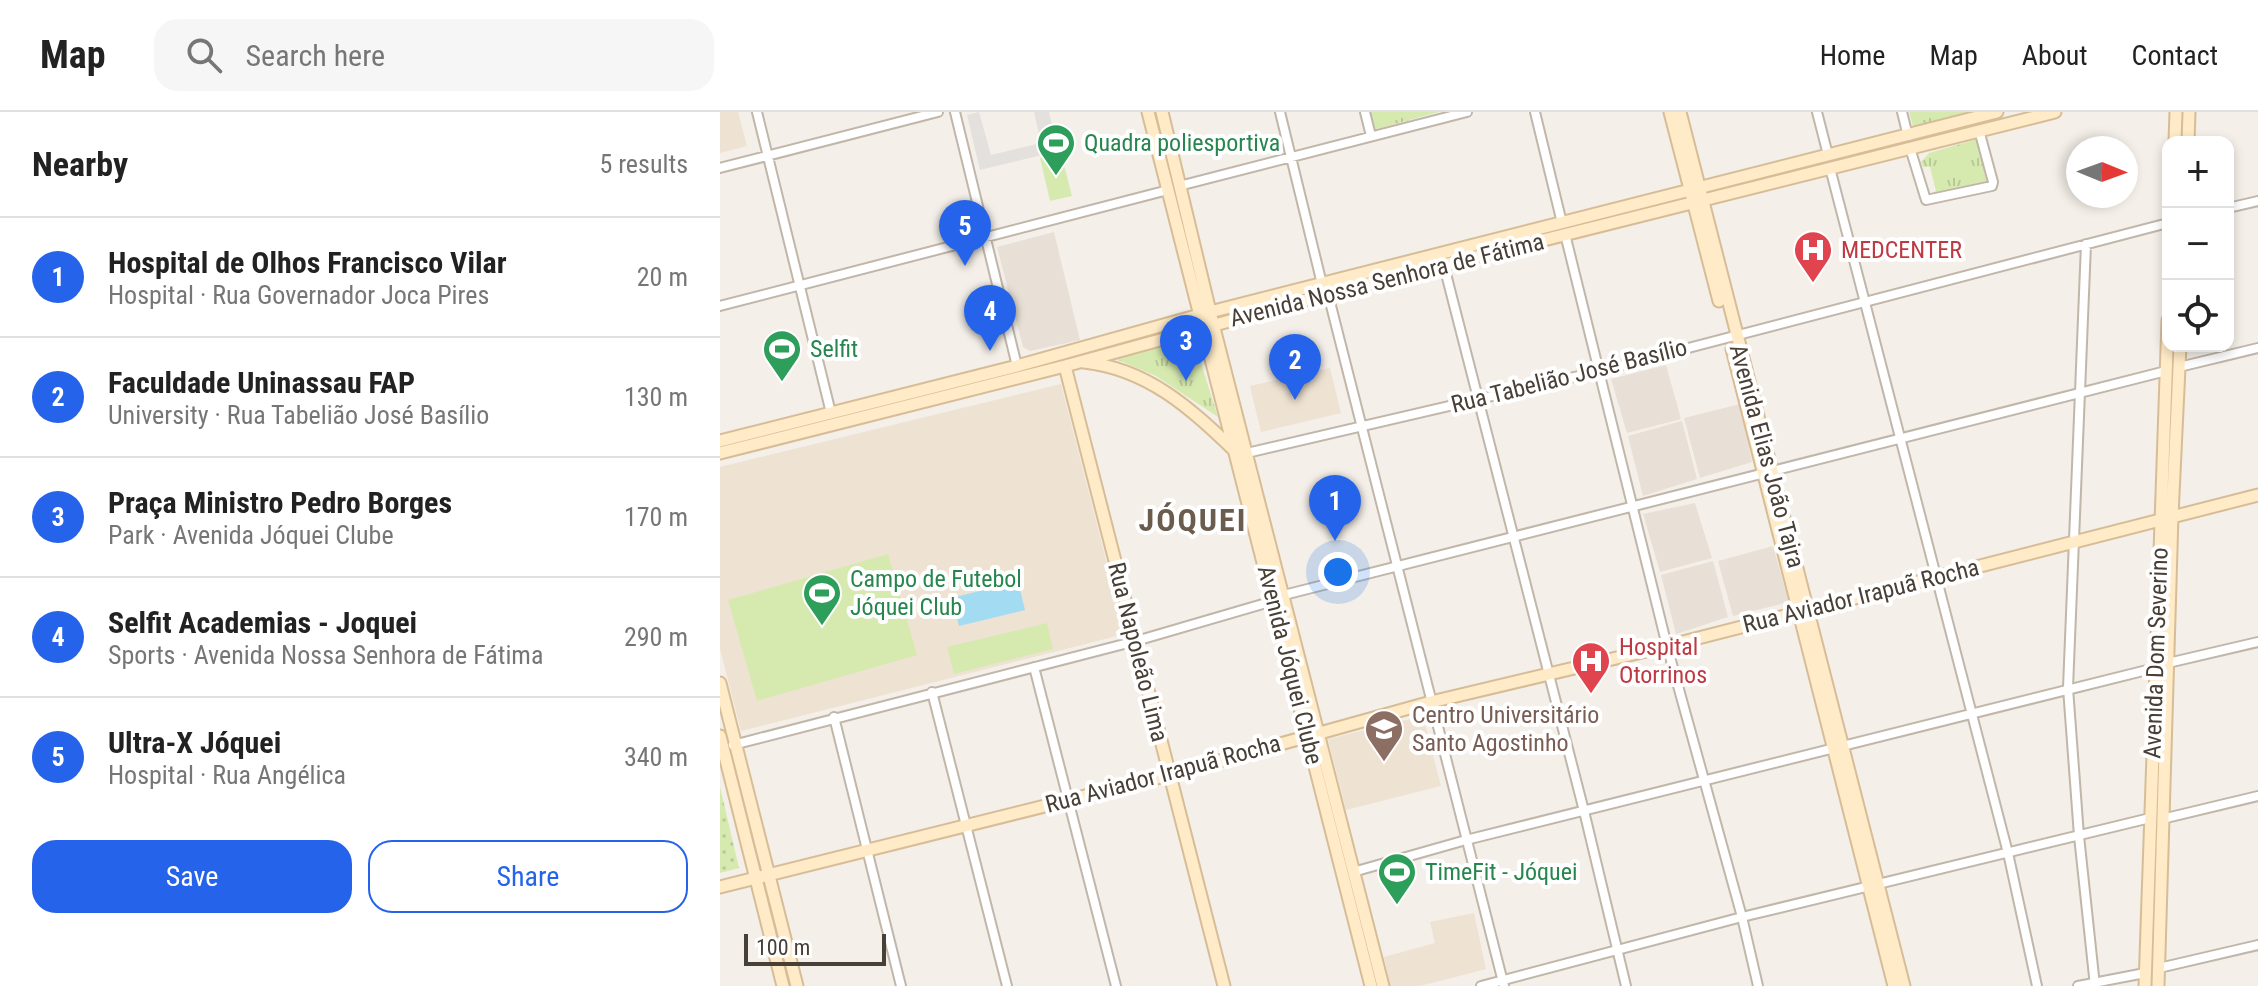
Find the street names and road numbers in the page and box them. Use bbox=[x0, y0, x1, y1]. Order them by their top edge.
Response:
street label: Avenida Nossa Senhora de Fátima bbox=[1227, 227, 1547, 333]
street label: Rua Tabelião José Basílio bbox=[1448, 333, 1690, 419]
street label: Avenida Elias João Tajra bbox=[1724, 341, 1810, 571]
street label: Avenida Dom Severino bbox=[2138, 547, 2174, 759]
street label: Rua Aviador Irapuã Rocha bbox=[1740, 553, 1982, 639]
street label: Rua Napoleão Lima bbox=[1102, 559, 1174, 745]
street label: Avenida Jóquei Clube bbox=[1252, 563, 1328, 767]
street label: Rua Aviador Irapuã Rocha bbox=[1042, 729, 1284, 819]

